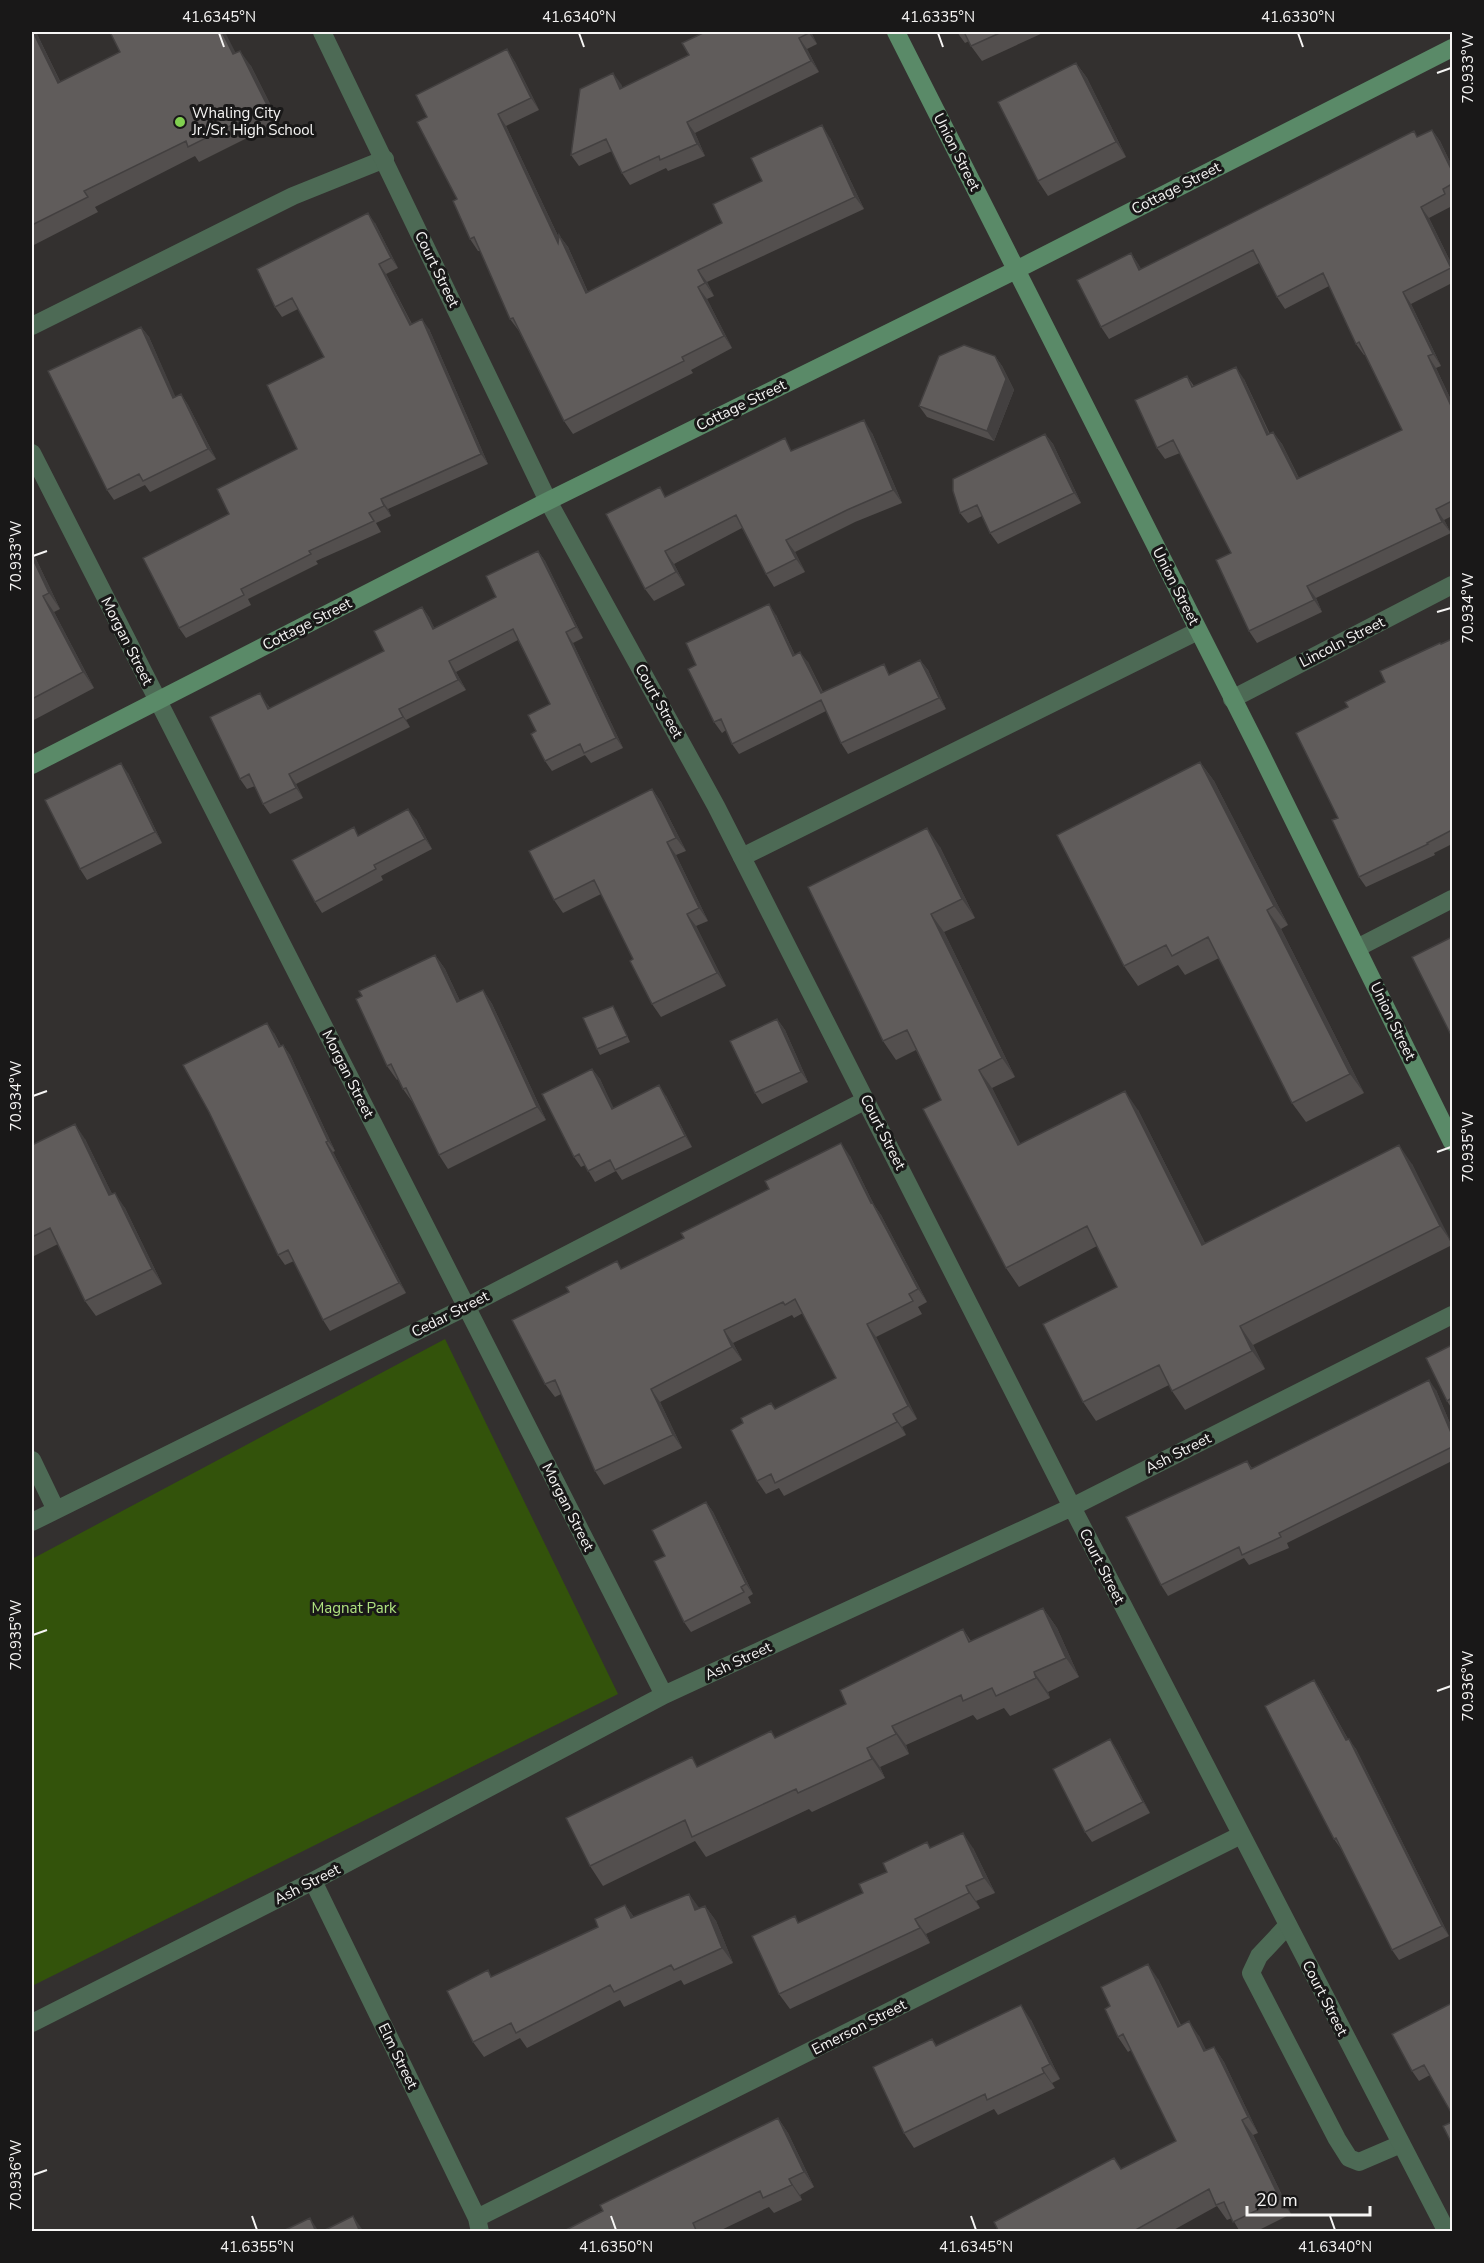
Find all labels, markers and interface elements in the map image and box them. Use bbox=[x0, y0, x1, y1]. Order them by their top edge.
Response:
text: 41.6345°N bbox=[182, 7, 256, 27]
text: 41.6340°N bbox=[542, 7, 616, 27]
text: 41.6335°N bbox=[901, 7, 975, 27]
text: 41.6330°N bbox=[1261, 7, 1335, 27]
text: 70.933°W bbox=[1458, 32, 1478, 103]
place label: Whaling City Jr./Sr. High School bbox=[191, 103, 315, 140]
street label: Union Street bbox=[929, 110, 985, 195]
marker: Whaling City Jr./Sr. High School bbox=[173, 115, 187, 129]
street label: Cottage Street bbox=[1128, 157, 1225, 219]
street label: Court Street bbox=[410, 228, 464, 311]
street label: Cottage Street bbox=[693, 374, 790, 435]
text: 70.933°W bbox=[6, 520, 26, 591]
street label: Union Street bbox=[1148, 544, 1204, 629]
text: 70.934°W bbox=[1458, 572, 1478, 643]
street label: Morgan Street bbox=[96, 593, 158, 689]
street label: Cottage Street bbox=[259, 593, 356, 655]
street label: Lincoln Street bbox=[1296, 612, 1389, 672]
street label: Court Street bbox=[630, 660, 688, 742]
street label: Union Street bbox=[1365, 979, 1421, 1064]
street label: Morgan Street bbox=[317, 1026, 379, 1122]
text: 70.934°W bbox=[6, 1060, 26, 1131]
street label: Court Street bbox=[855, 1091, 911, 1174]
text: 70.935°W bbox=[1458, 1111, 1478, 1182]
street label: Cedar Street bbox=[408, 1286, 493, 1342]
street label: Ash Street bbox=[1142, 1428, 1215, 1478]
street label: Morgan Street bbox=[537, 1459, 599, 1555]
street label: Court Street bbox=[1074, 1525, 1130, 1608]
park label: Magnat Park bbox=[311, 1598, 397, 1618]
text: 70.935°W bbox=[6, 1599, 26, 1670]
street label: Ash Street bbox=[701, 1637, 775, 1685]
text: 70.936°W bbox=[1458, 1650, 1478, 1721]
street label: Ash Street bbox=[271, 1859, 344, 1909]
street label: Court Street bbox=[1297, 1957, 1353, 2040]
street label: Emerson Street bbox=[808, 1994, 910, 2059]
street label: Elm Street bbox=[373, 2020, 423, 2093]
text: 70.936°W bbox=[6, 2139, 26, 2210]
scale bar bbox=[1247, 2179, 1370, 2217]
text: 20 m bbox=[1256, 2188, 1298, 2212]
text: 41.6355°N bbox=[220, 2237, 294, 2257]
text: 41.6350°N bbox=[579, 2237, 653, 2257]
text: 41.6345°N bbox=[939, 2237, 1013, 2257]
text: 41.6340°N bbox=[1298, 2237, 1372, 2257]

